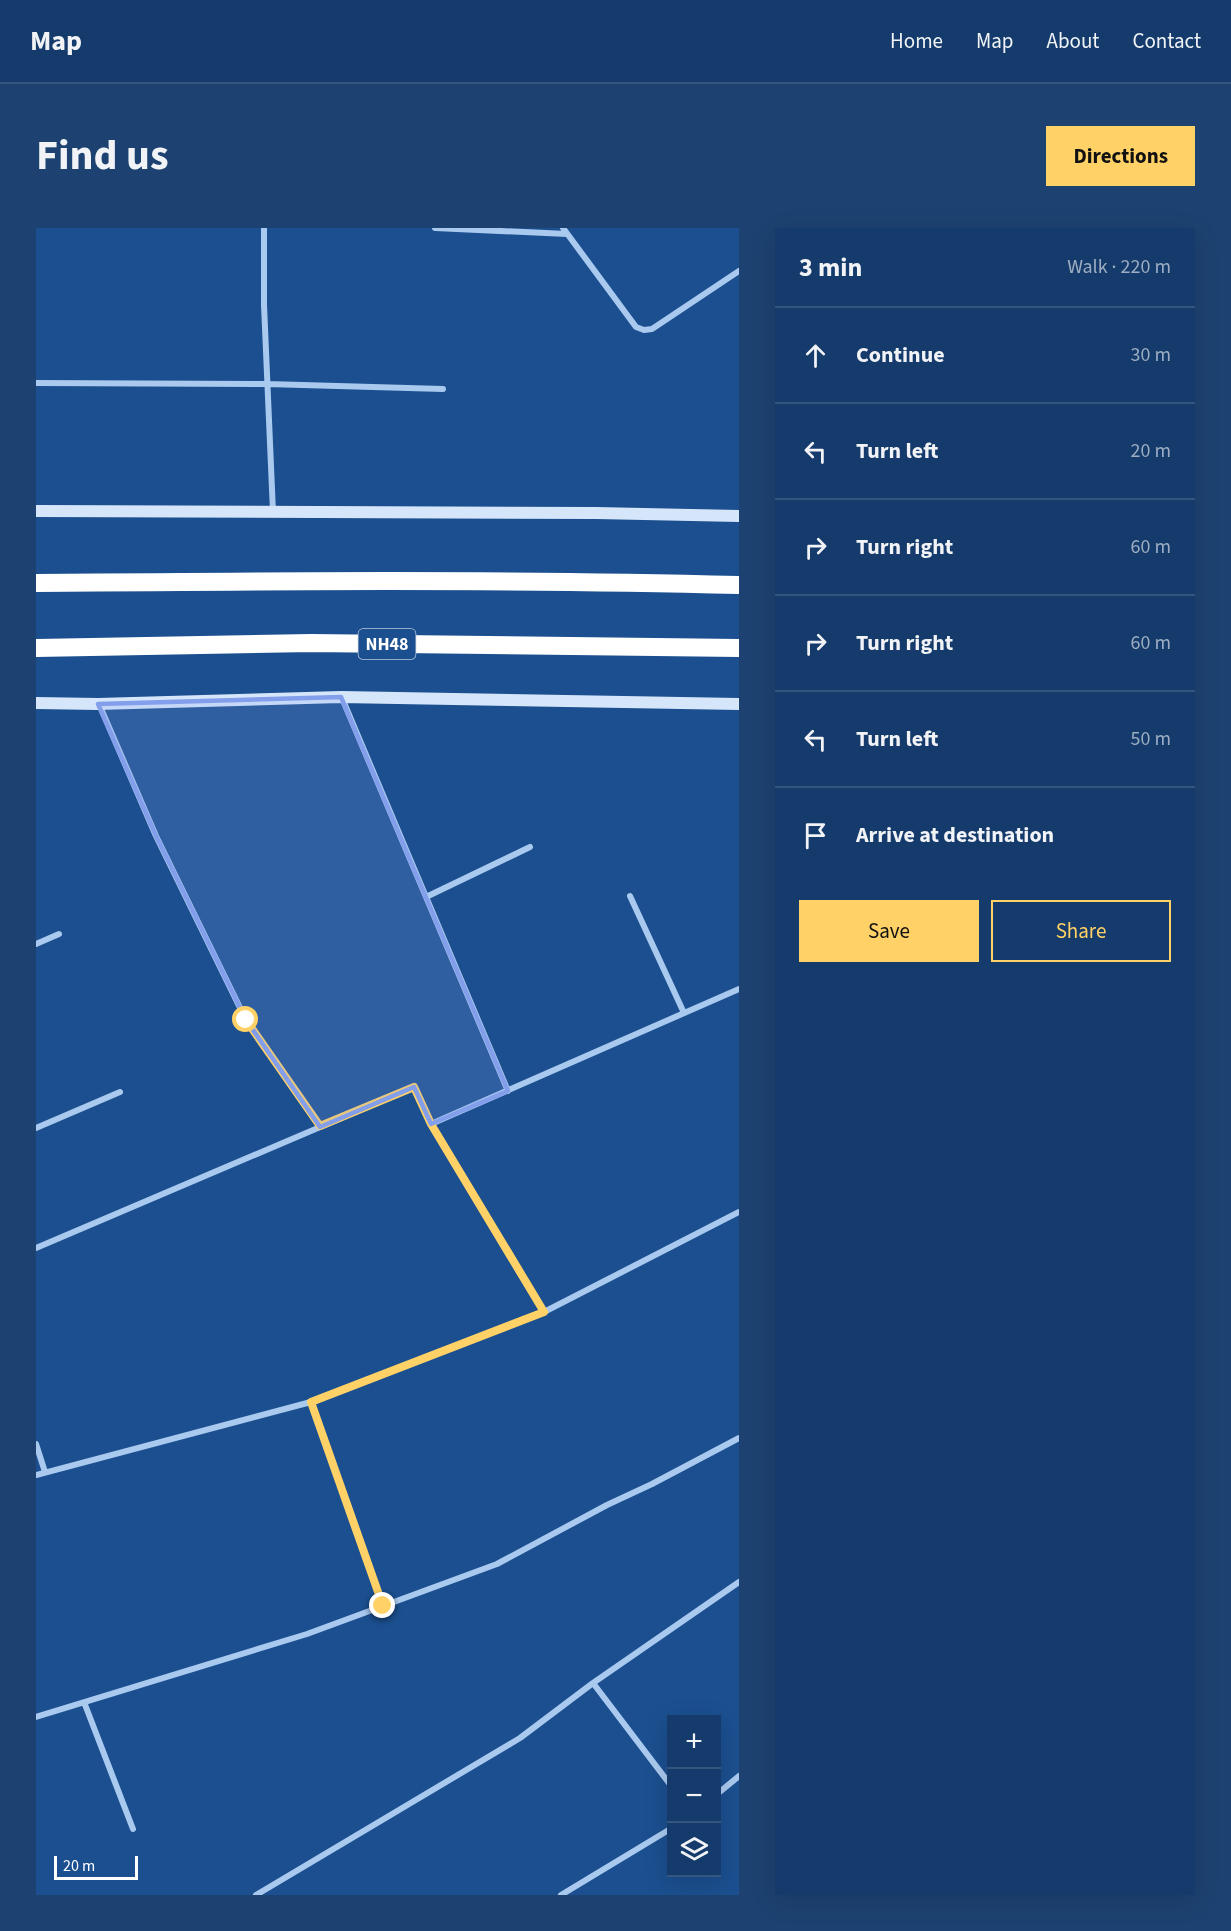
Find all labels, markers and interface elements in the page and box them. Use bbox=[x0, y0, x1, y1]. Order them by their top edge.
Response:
text: Map bbox=[30, 21, 82, 61]
text: Home bbox=[890, 26, 943, 56]
text: Map bbox=[976, 26, 1014, 56]
text: About bbox=[1047, 26, 1099, 56]
text: Contact bbox=[1132, 26, 1201, 56]
text: Find us bbox=[36, 126, 169, 186]
button: Directions bbox=[1046, 126, 1195, 186]
text: 3 min bbox=[799, 249, 862, 286]
text: Walk · 220 m bbox=[1067, 253, 1171, 281]
icon: ahead bbox=[799, 339, 832, 372]
text: Continue bbox=[856, 339, 945, 371]
text: 30 m bbox=[1131, 341, 1171, 369]
icon: left bbox=[799, 435, 832, 468]
text: Turn left bbox=[856, 435, 938, 467]
text: 20 m bbox=[1131, 437, 1171, 465]
icon: right bbox=[799, 531, 832, 564]
text: Turn right bbox=[856, 531, 953, 563]
text: 60 m bbox=[1131, 533, 1171, 561]
icon: right bbox=[799, 627, 832, 660]
text: Turn right bbox=[856, 627, 953, 659]
road number: NH48 bbox=[358, 629, 416, 659]
text: 60 m bbox=[1131, 629, 1171, 657]
icon: left bbox=[799, 723, 832, 756]
text: Turn left bbox=[856, 723, 938, 755]
text: 50 m bbox=[1131, 725, 1171, 753]
icon: arrive bbox=[799, 819, 832, 852]
text: Arrive at destination bbox=[856, 819, 1054, 851]
button: Save bbox=[799, 900, 979, 962]
button: Share bbox=[991, 900, 1171, 962]
route start bbox=[232, 1006, 258, 1032]
route end bbox=[369, 1592, 395, 1618]
map controls bbox=[667, 1715, 721, 1877]
button: + bbox=[667, 1715, 721, 1769]
button: − bbox=[667, 1769, 721, 1823]
button: layers bbox=[667, 1823, 721, 1877]
scale bar bbox=[54, 1853, 138, 1880]
text: 20 m bbox=[63, 1855, 95, 1877]

